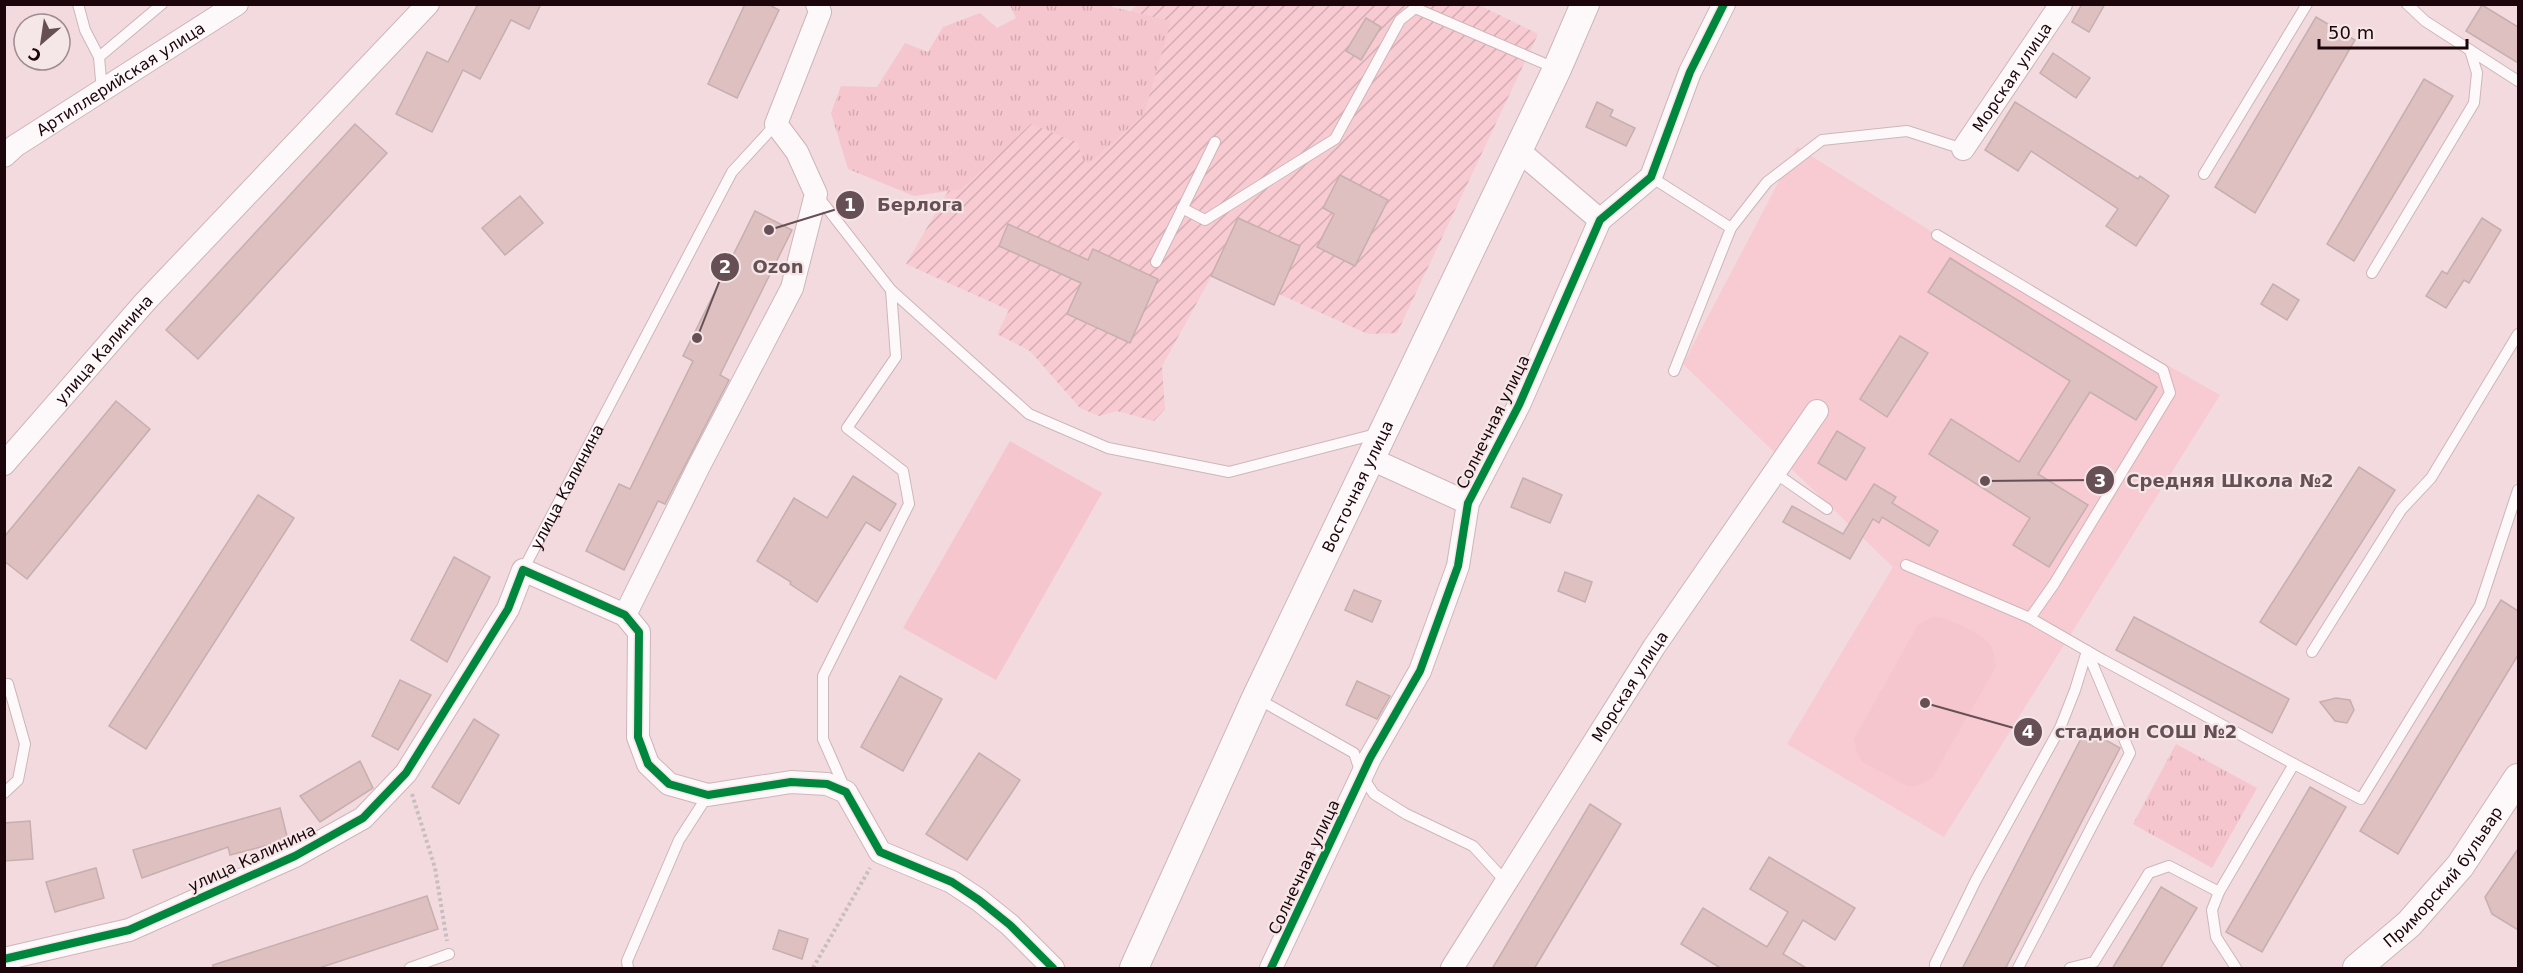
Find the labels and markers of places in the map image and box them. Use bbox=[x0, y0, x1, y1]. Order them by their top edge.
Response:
callout: Берлога bbox=[835, 187, 975, 223]
callout: Ozon bbox=[710, 249, 815, 285]
callout: Средняя Школа №2 bbox=[2085, 462, 2346, 498]
callout: стадион СОШ №2 bbox=[2013, 714, 2250, 750]

